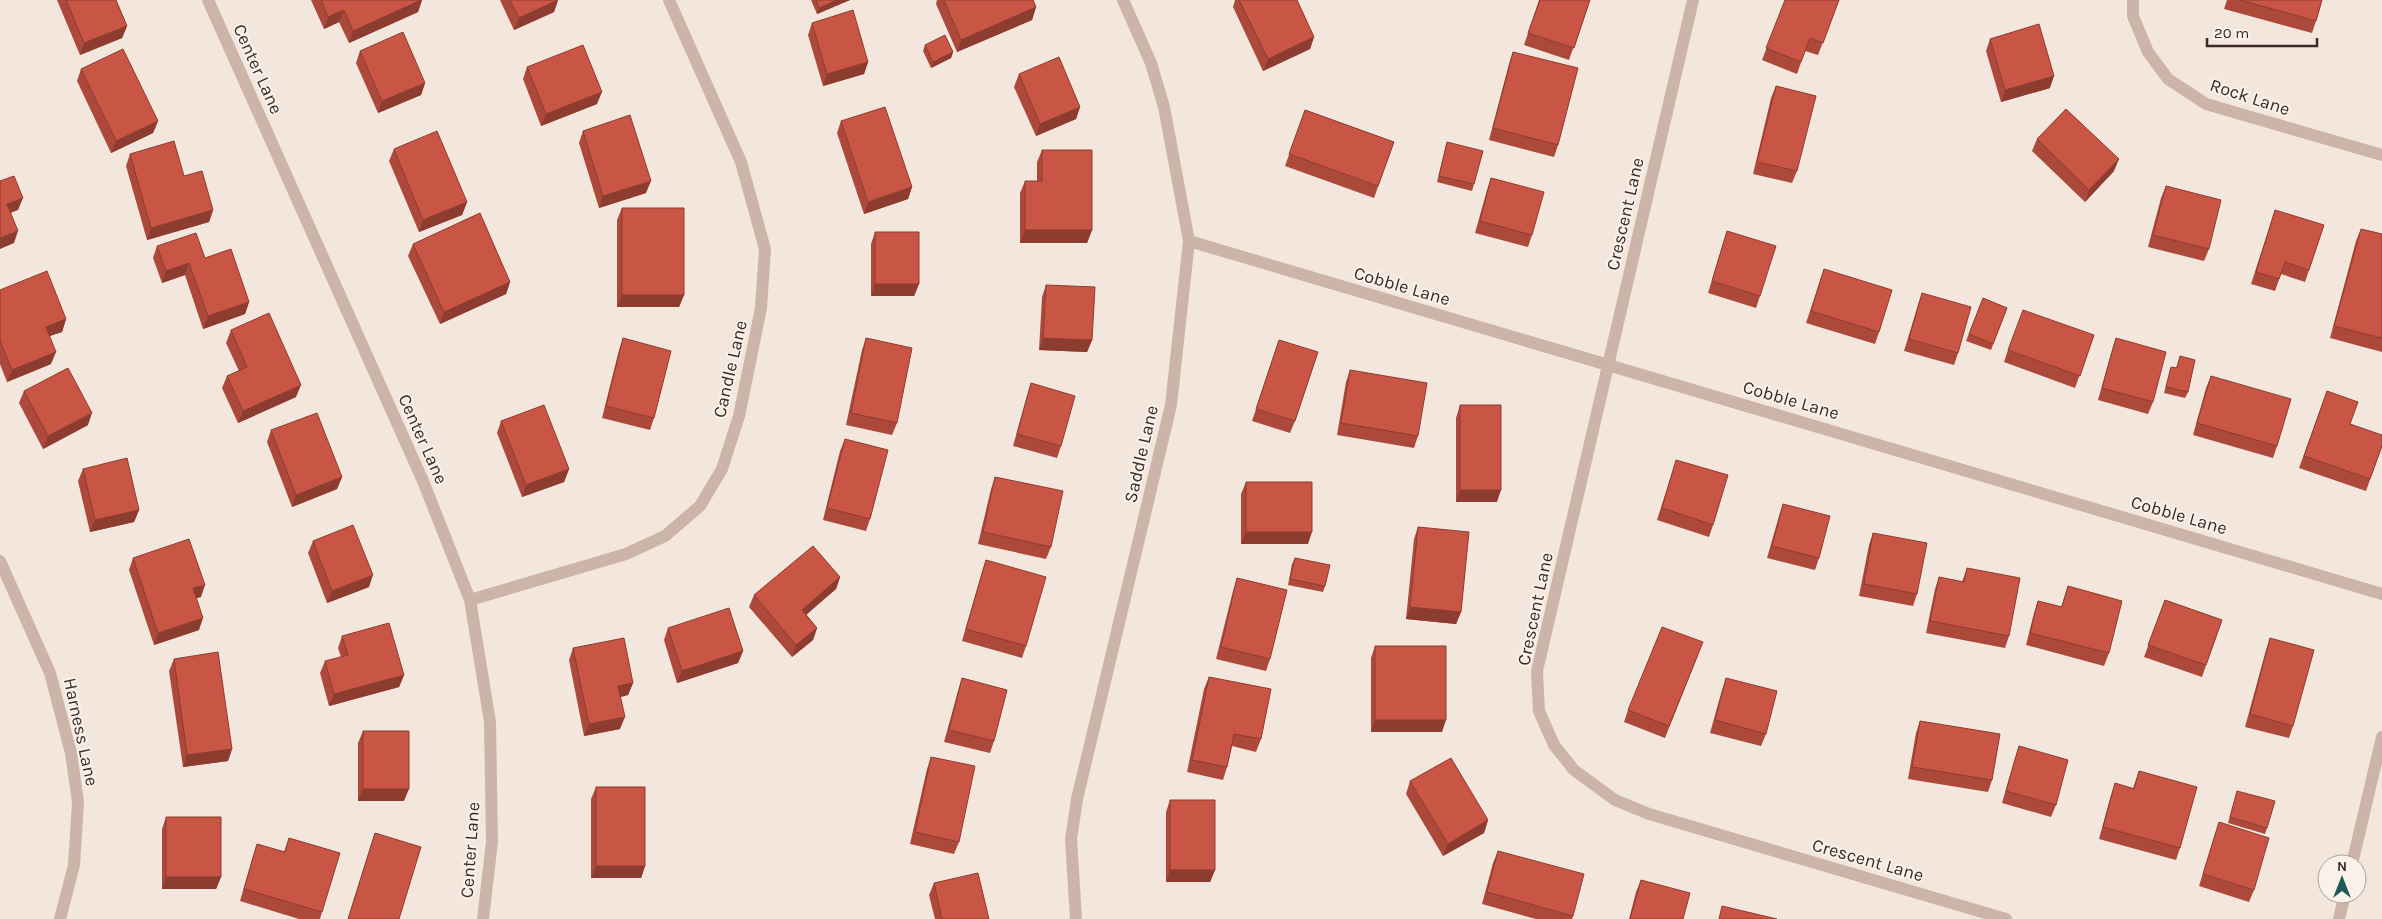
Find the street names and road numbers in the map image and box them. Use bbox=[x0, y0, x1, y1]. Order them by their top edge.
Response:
street label: Center Lane bbox=[228, 21, 288, 117]
street label: Rock Lane bbox=[2207, 74, 2293, 120]
street label: Crescent Lane bbox=[1601, 155, 1649, 273]
street label: Cobble Lane bbox=[1351, 262, 1453, 310]
street label: Candle Lane bbox=[708, 318, 752, 420]
street label: Cobble Lane bbox=[1740, 376, 1842, 424]
street label: Center Lane bbox=[393, 391, 453, 487]
street label: Saddle Lane bbox=[1119, 403, 1163, 505]
street label: Cobble Lane bbox=[2128, 491, 2230, 539]
street label: Crescent Lane bbox=[1512, 550, 1558, 668]
street label: Harness Lane bbox=[59, 676, 103, 788]
street label: Center Lane bbox=[456, 801, 484, 899]
street label: Crescent Lane bbox=[1810, 834, 1926, 886]

